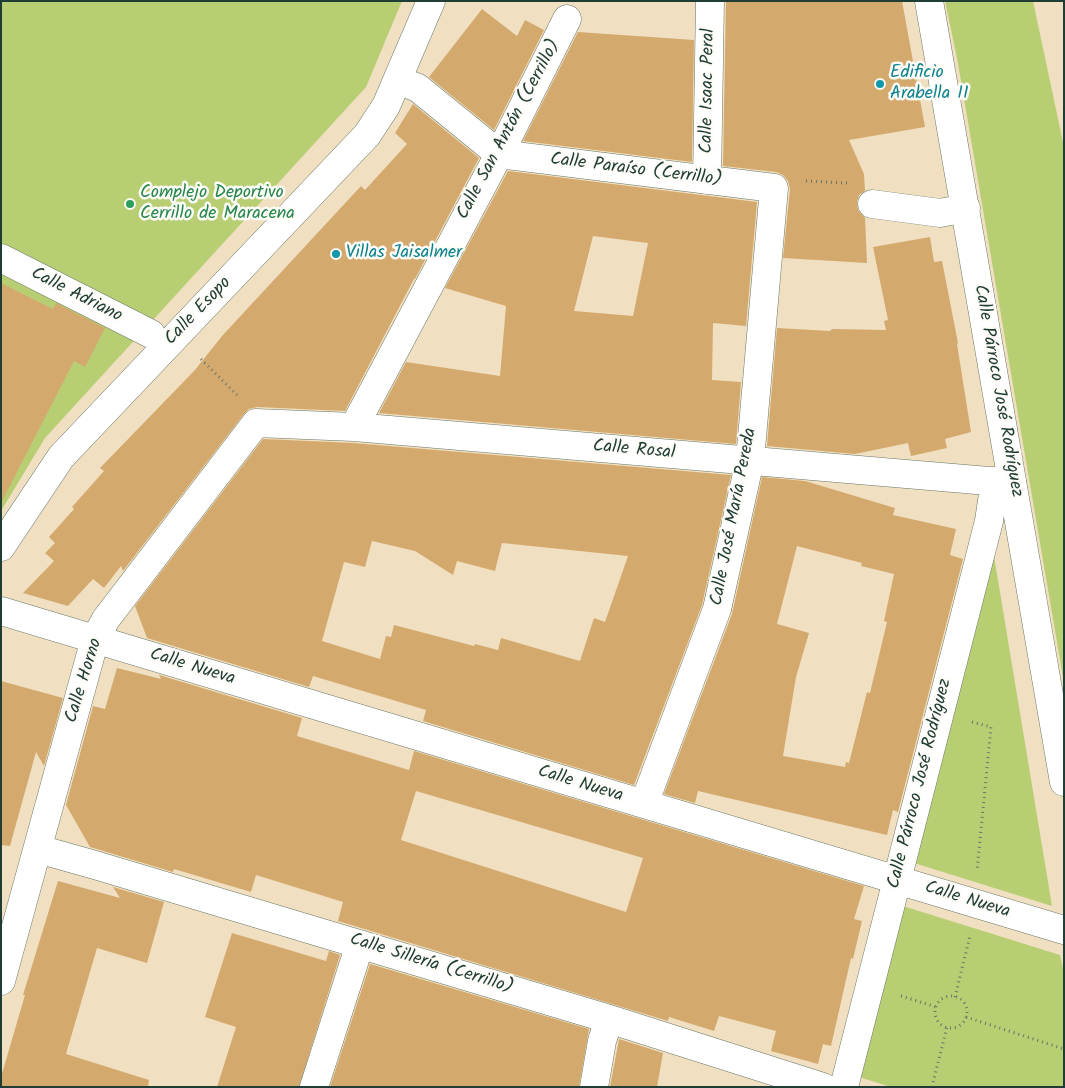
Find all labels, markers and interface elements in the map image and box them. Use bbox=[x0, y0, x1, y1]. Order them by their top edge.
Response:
street label: Calle Isaac Peral bbox=[697, 28, 721, 154]
street label: Calle San Antón (Cerrillo) bbox=[453, 36, 567, 224]
place label: Edificio Arabella II bbox=[890, 63, 969, 106]
marker: Edificio Arabella II bbox=[874, 78, 886, 90]
street label: Calle Paraíso (Cerrillo) bbox=[549, 150, 723, 192]
place label: Complejo Deportivo Cerrillo de Maracena bbox=[140, 183, 295, 225]
marker: Complejo Deportivo Cerrillo de Maracena bbox=[124, 198, 136, 210]
place label: Villas Jaisalmer bbox=[346, 243, 462, 265]
marker: Villas Jaisalmer bbox=[330, 248, 342, 260]
street label: Calle Adriano bbox=[27, 264, 125, 328]
street label: Calle Esopo bbox=[161, 273, 237, 351]
street label: Calle Párroco José Rodríguez bbox=[968, 283, 1026, 499]
street label: Calle José María Pereda bbox=[707, 426, 763, 608]
street label: Calle Rosal bbox=[592, 437, 676, 465]
street label: Calle Horno bbox=[62, 636, 108, 726]
street label: Calle Nueva bbox=[147, 645, 237, 691]
street label: Calle Párroco José Rodríguez bbox=[884, 677, 958, 891]
street label: Calle Nueva bbox=[535, 762, 625, 808]
street label: Calle Nueva bbox=[922, 878, 1012, 924]
street label: Calle Sillería (Cerrillo) bbox=[347, 930, 515, 1000]

